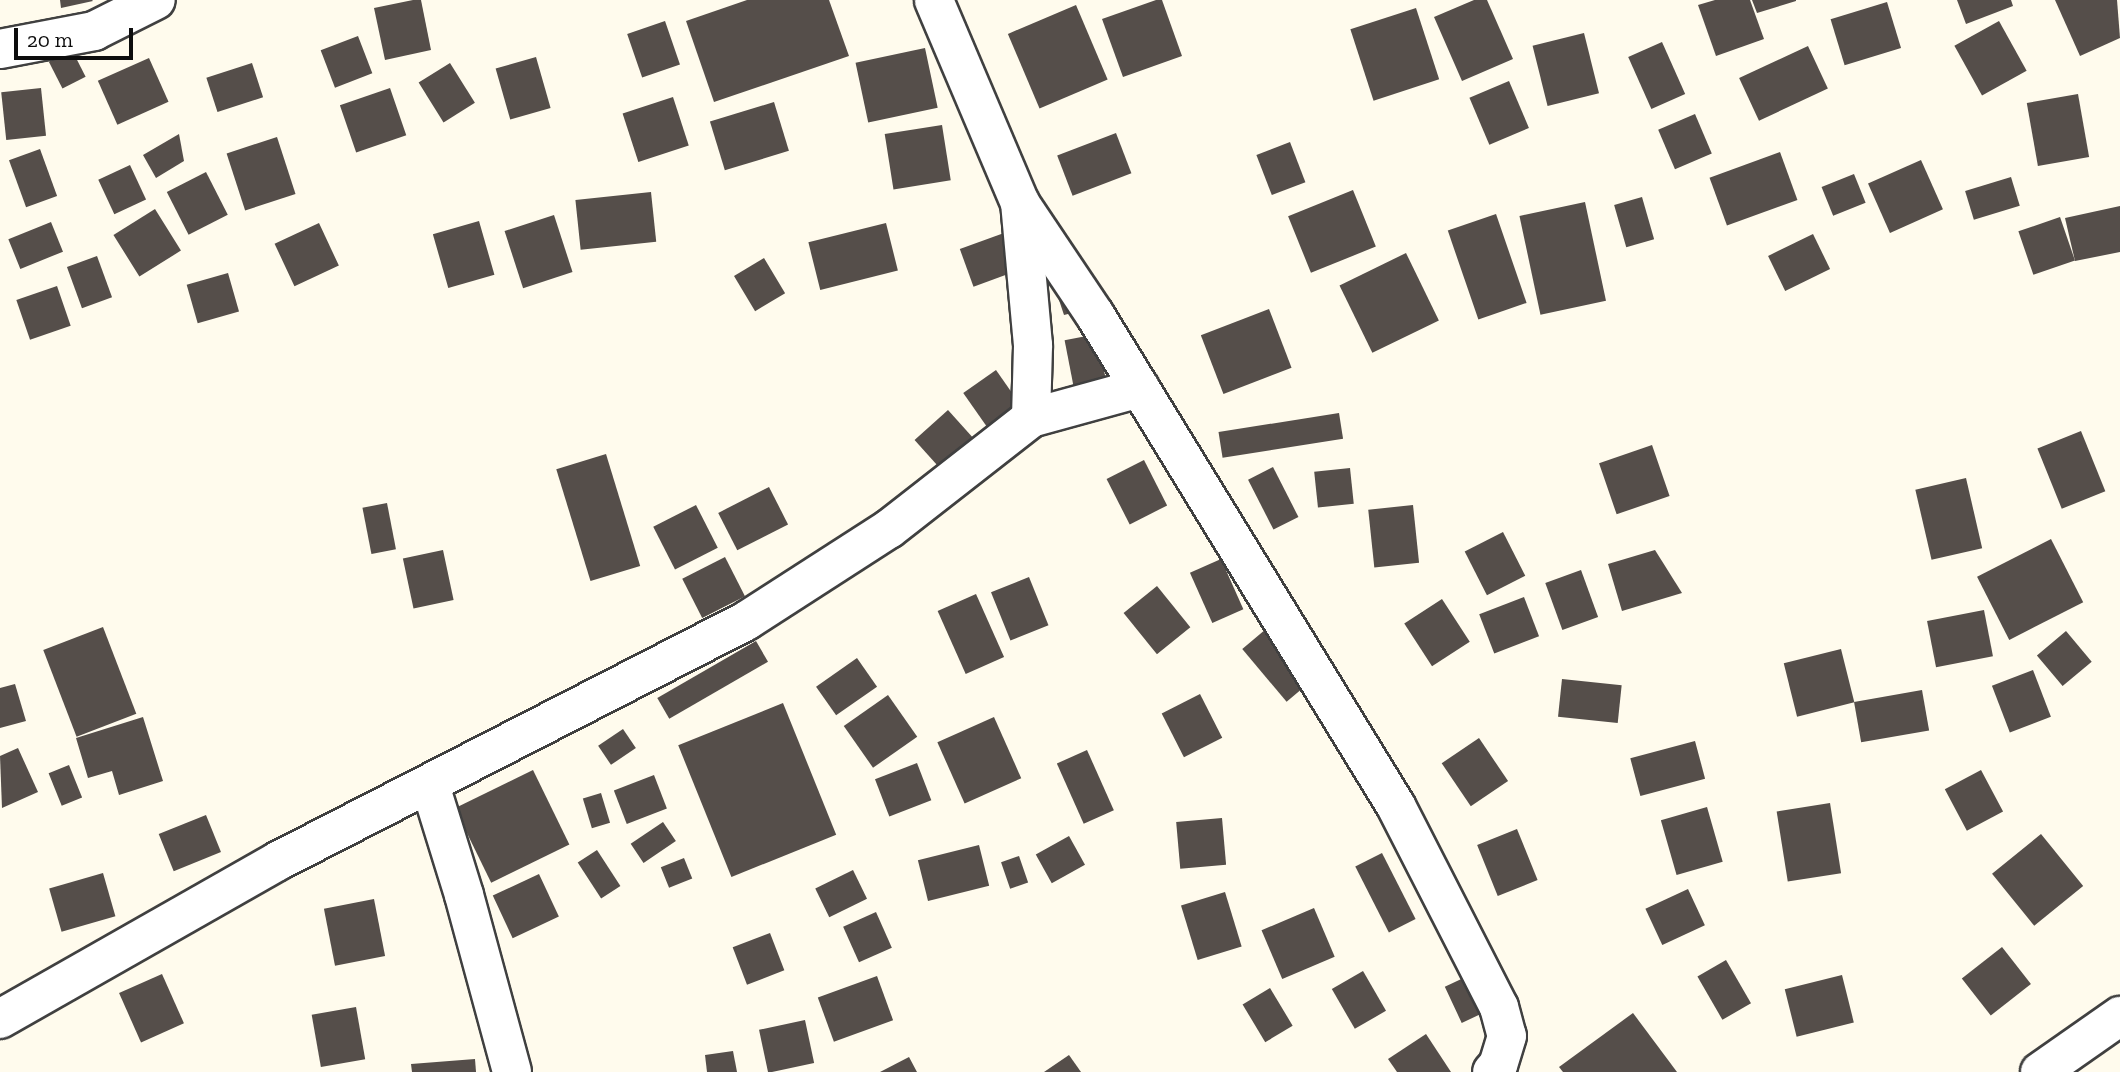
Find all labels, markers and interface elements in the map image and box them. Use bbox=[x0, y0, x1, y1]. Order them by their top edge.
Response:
scale bar bbox=[18, 14, 136, 58]
text: 20 m bbox=[27, 27, 73, 52]

